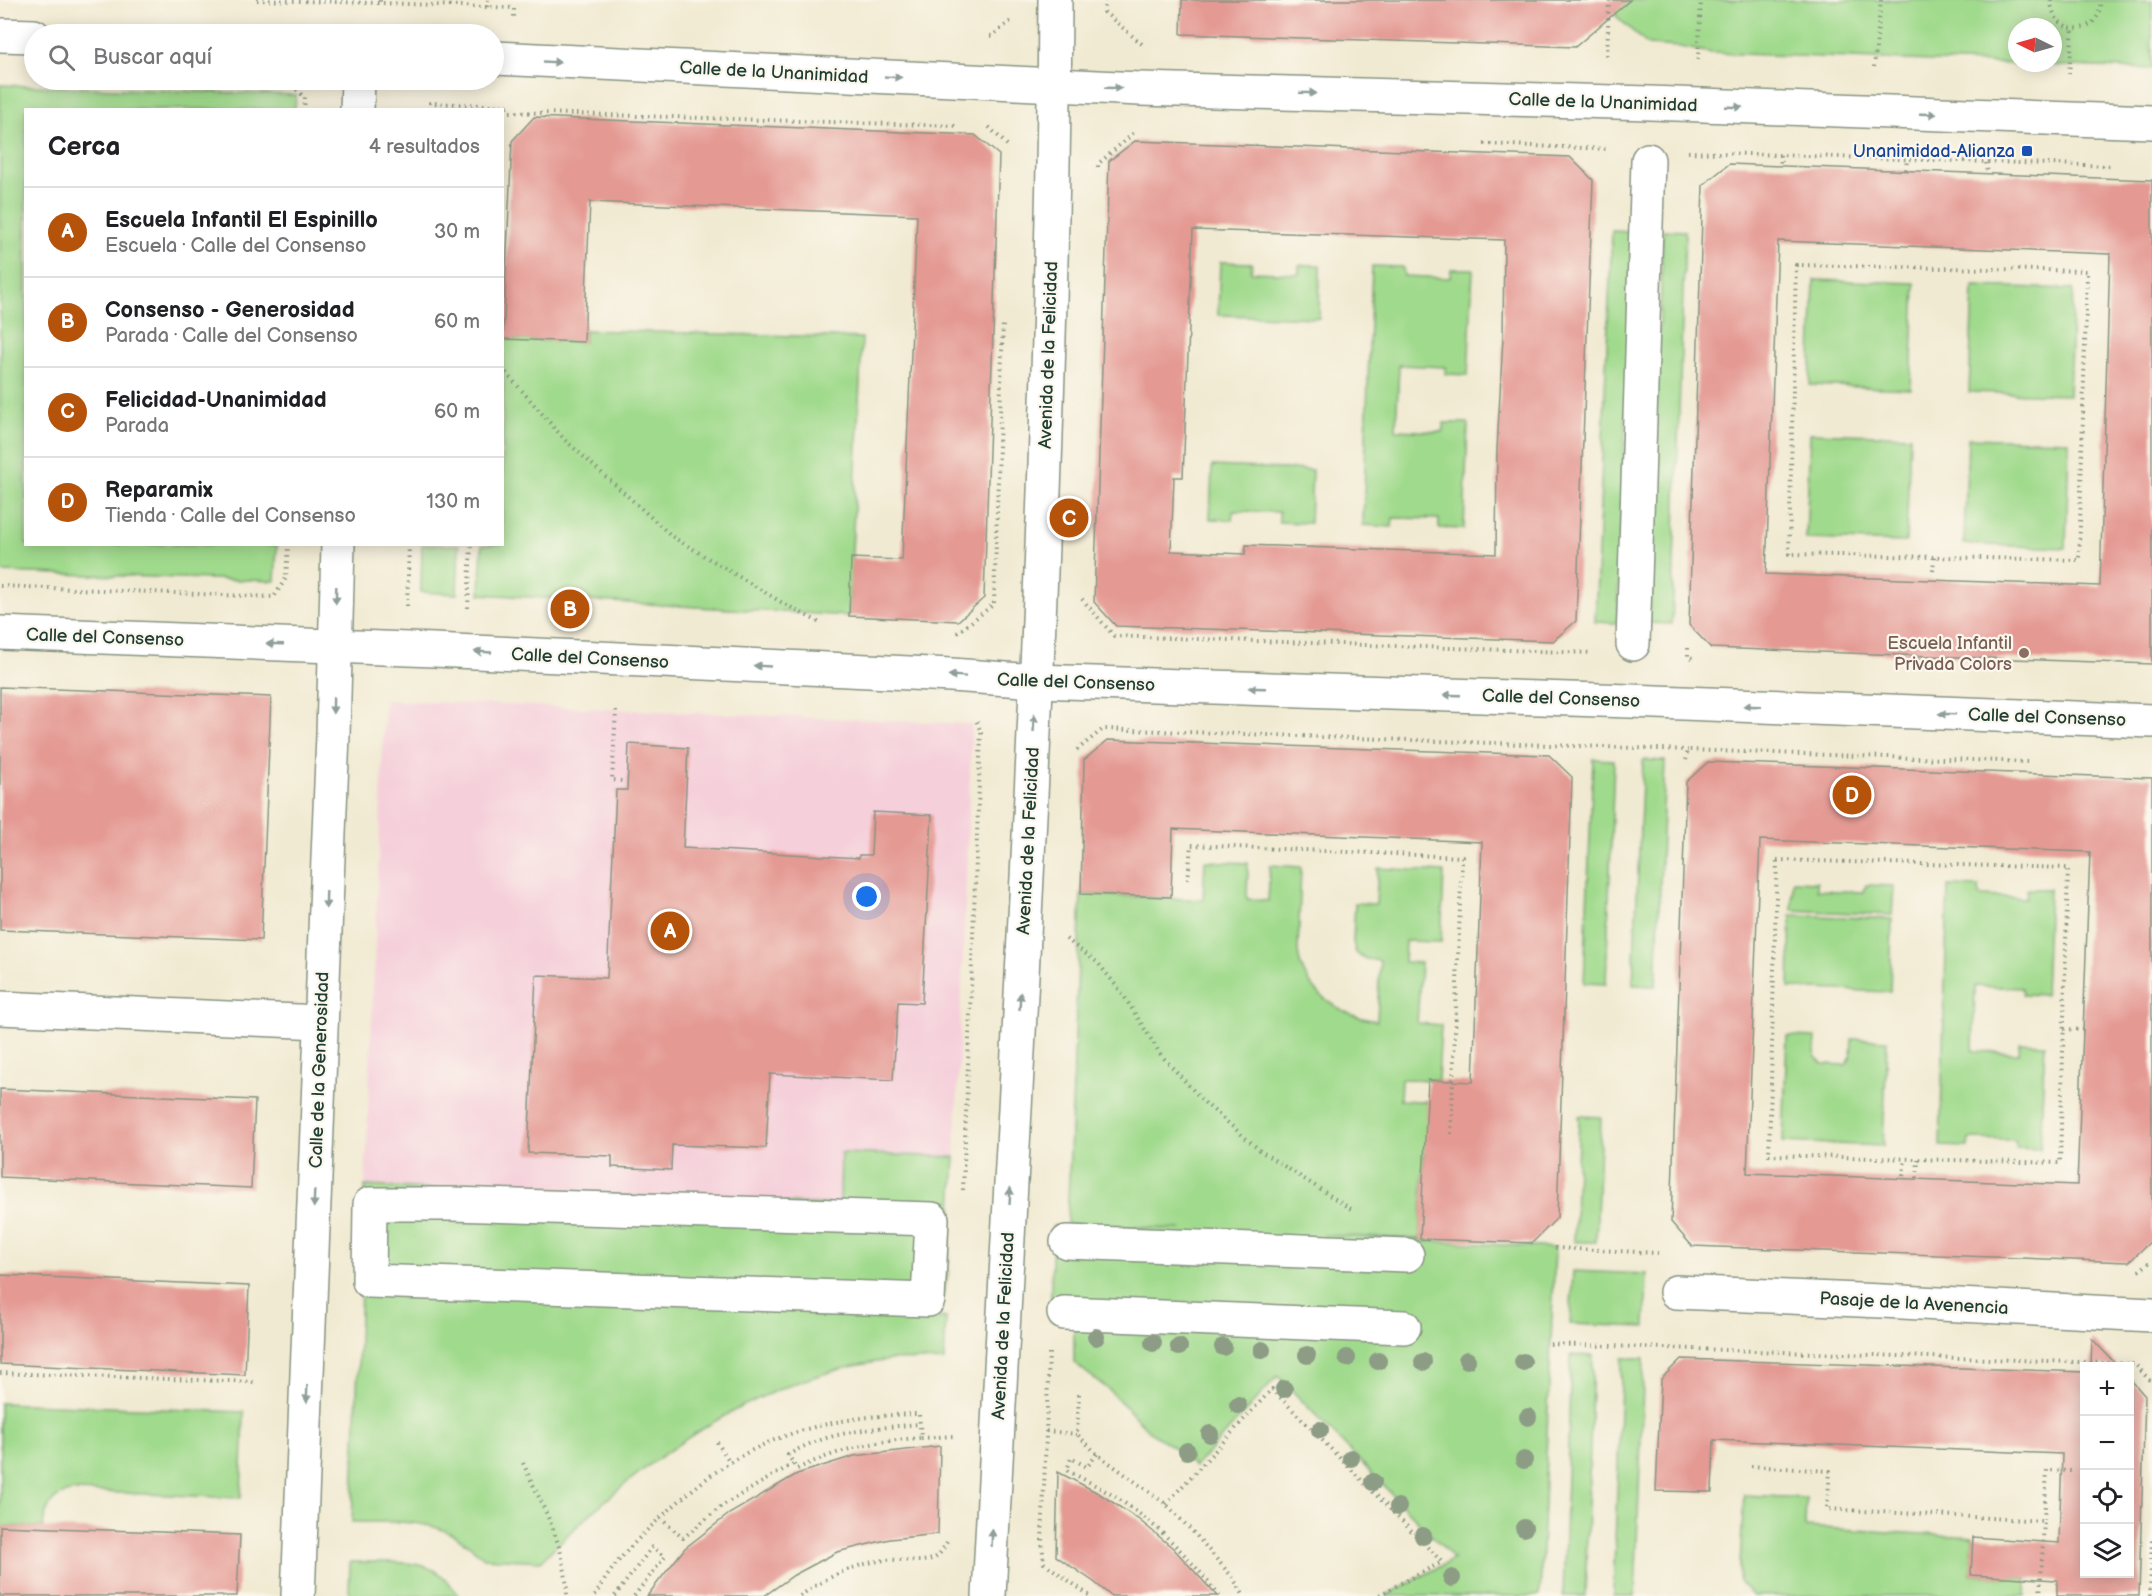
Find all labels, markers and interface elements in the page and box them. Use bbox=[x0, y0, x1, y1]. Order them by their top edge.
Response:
north arrow bbox=[2008, 18, 2062, 72]
search box bbox=[24, 24, 504, 90]
icon: search bbox=[45, 41, 78, 74]
text: Buscar aquí bbox=[93, 44, 212, 71]
one-way arrow bbox=[542, 57, 561, 66]
street label: Calle de la Unanimidad bbox=[679, 57, 869, 88]
one-way arrow bbox=[884, 73, 903, 82]
one-way arrow bbox=[1103, 83, 1122, 92]
one-way arrow bbox=[1298, 88, 1317, 98]
street label: Calle de la Unanimidad bbox=[1508, 89, 1698, 116]
one-way arrow bbox=[1724, 102, 1743, 111]
one-way arrow bbox=[1919, 110, 1938, 119]
text: Cerca bbox=[48, 132, 120, 163]
text: 4 resultados bbox=[369, 135, 480, 159]
place label: Unanimidad-Alianza bbox=[1853, 141, 2015, 162]
marker: Unanimidad-Alianza bbox=[2020, 144, 2034, 158]
text: Escuela Infantil El Espinillo bbox=[105, 207, 378, 234]
text: A bbox=[61, 220, 74, 244]
text: 30 m bbox=[434, 220, 480, 244]
text: Escuela · Calle del Consenso bbox=[105, 234, 366, 258]
street label: Avenida de la Felicidad bbox=[1035, 261, 1062, 449]
text: Consenso - Generosidad bbox=[105, 297, 355, 324]
text: B bbox=[60, 310, 75, 334]
text: 60 m bbox=[434, 310, 480, 334]
text: Parada · Calle del Consenso bbox=[105, 324, 358, 348]
text: Felicidad-Unanimidad bbox=[105, 387, 327, 414]
text: C bbox=[60, 400, 75, 424]
text: 60 m bbox=[434, 400, 480, 424]
text: Parada bbox=[105, 414, 169, 438]
text: Reparamix bbox=[105, 477, 213, 504]
text: D bbox=[61, 490, 74, 514]
text: 130 m bbox=[426, 490, 480, 514]
pin: C bbox=[1050, 496, 1088, 540]
text: Tienda · Calle del Consenso bbox=[105, 504, 356, 528]
one-way arrow bbox=[331, 586, 340, 605]
pin: B bbox=[550, 586, 590, 632]
street label: Calle del Consenso bbox=[26, 624, 184, 651]
place label: Escuela Infantil Privada Colors bbox=[1887, 633, 2012, 675]
one-way arrow bbox=[266, 639, 285, 649]
street label: Calle del Consenso bbox=[510, 644, 670, 673]
marker: Escuela Infantil Privada Colors bbox=[2017, 646, 2031, 660]
one-way arrow bbox=[474, 648, 493, 657]
one-way arrow bbox=[752, 662, 771, 671]
street label: Calle del Consenso bbox=[997, 669, 1155, 696]
one-way arrow bbox=[947, 671, 966, 680]
one-way arrow bbox=[1248, 684, 1267, 693]
street label: Calle del Consenso bbox=[1482, 685, 1640, 712]
one-way arrow bbox=[1443, 690, 1462, 699]
one-way arrow bbox=[328, 695, 338, 714]
one-way arrow bbox=[1742, 701, 1761, 710]
street label: Calle del Consenso bbox=[1968, 704, 2126, 731]
one-way arrow bbox=[1937, 709, 1956, 718]
one-way arrow bbox=[1029, 713, 1038, 732]
street label: Avenida de la Felicidad bbox=[1013, 747, 1044, 935]
pin: D bbox=[1832, 772, 1872, 818]
your location bbox=[852, 882, 881, 911]
one-way arrow bbox=[321, 890, 330, 909]
pin: A bbox=[650, 908, 690, 954]
street label: Calle de la Generosidad bbox=[306, 971, 333, 1169]
one-way arrow bbox=[1015, 992, 1024, 1011]
one-way arrow bbox=[1006, 1187, 1015, 1206]
one-way arrow bbox=[309, 1190, 318, 1209]
street label: Avenida de la Felicidad bbox=[988, 1232, 1019, 1420]
street label: Pasaje de la Avenencia bbox=[1819, 1288, 2009, 1319]
map controls bbox=[2080, 1362, 2134, 1578]
button: + bbox=[2080, 1362, 2134, 1416]
one-way arrow bbox=[302, 1385, 311, 1404]
button: − bbox=[2080, 1416, 2134, 1470]
button: locate bbox=[2080, 1470, 2134, 1524]
button: layers bbox=[2080, 1524, 2134, 1578]
one-way arrow bbox=[988, 1528, 997, 1547]

